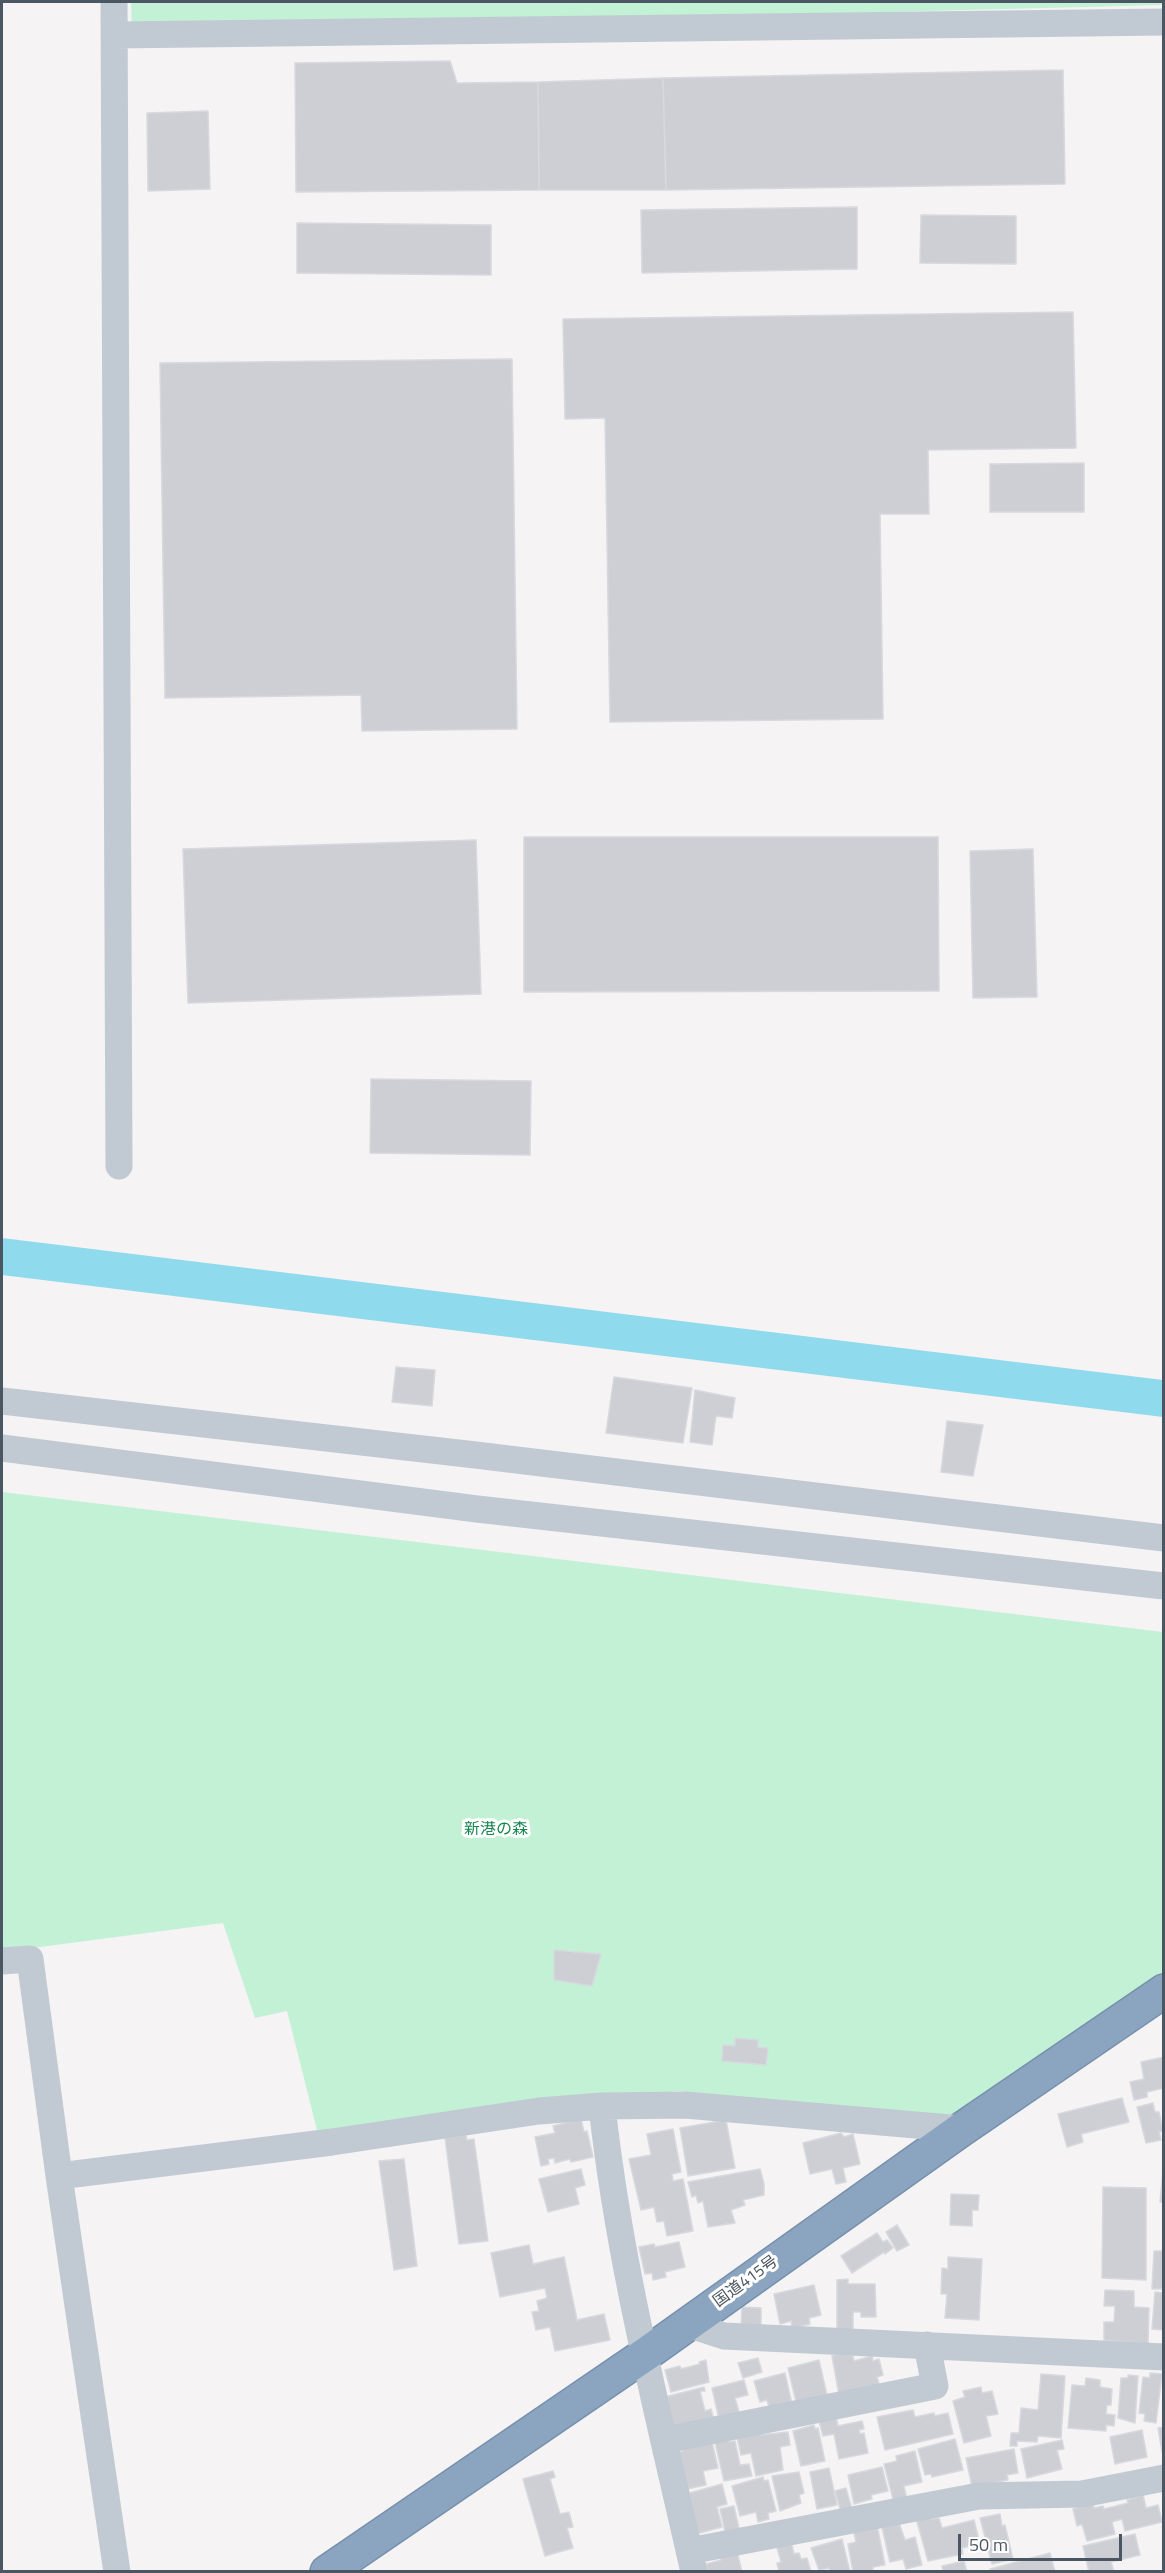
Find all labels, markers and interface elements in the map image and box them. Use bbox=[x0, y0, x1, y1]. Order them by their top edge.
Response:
park label: 新港の森 bbox=[464, 1820, 528, 1840]
street label: 国道415号 bbox=[710, 2252, 782, 2312]
scale bar bbox=[961, 2522, 1124, 2560]
text: 50 m bbox=[969, 2531, 1008, 2558]

